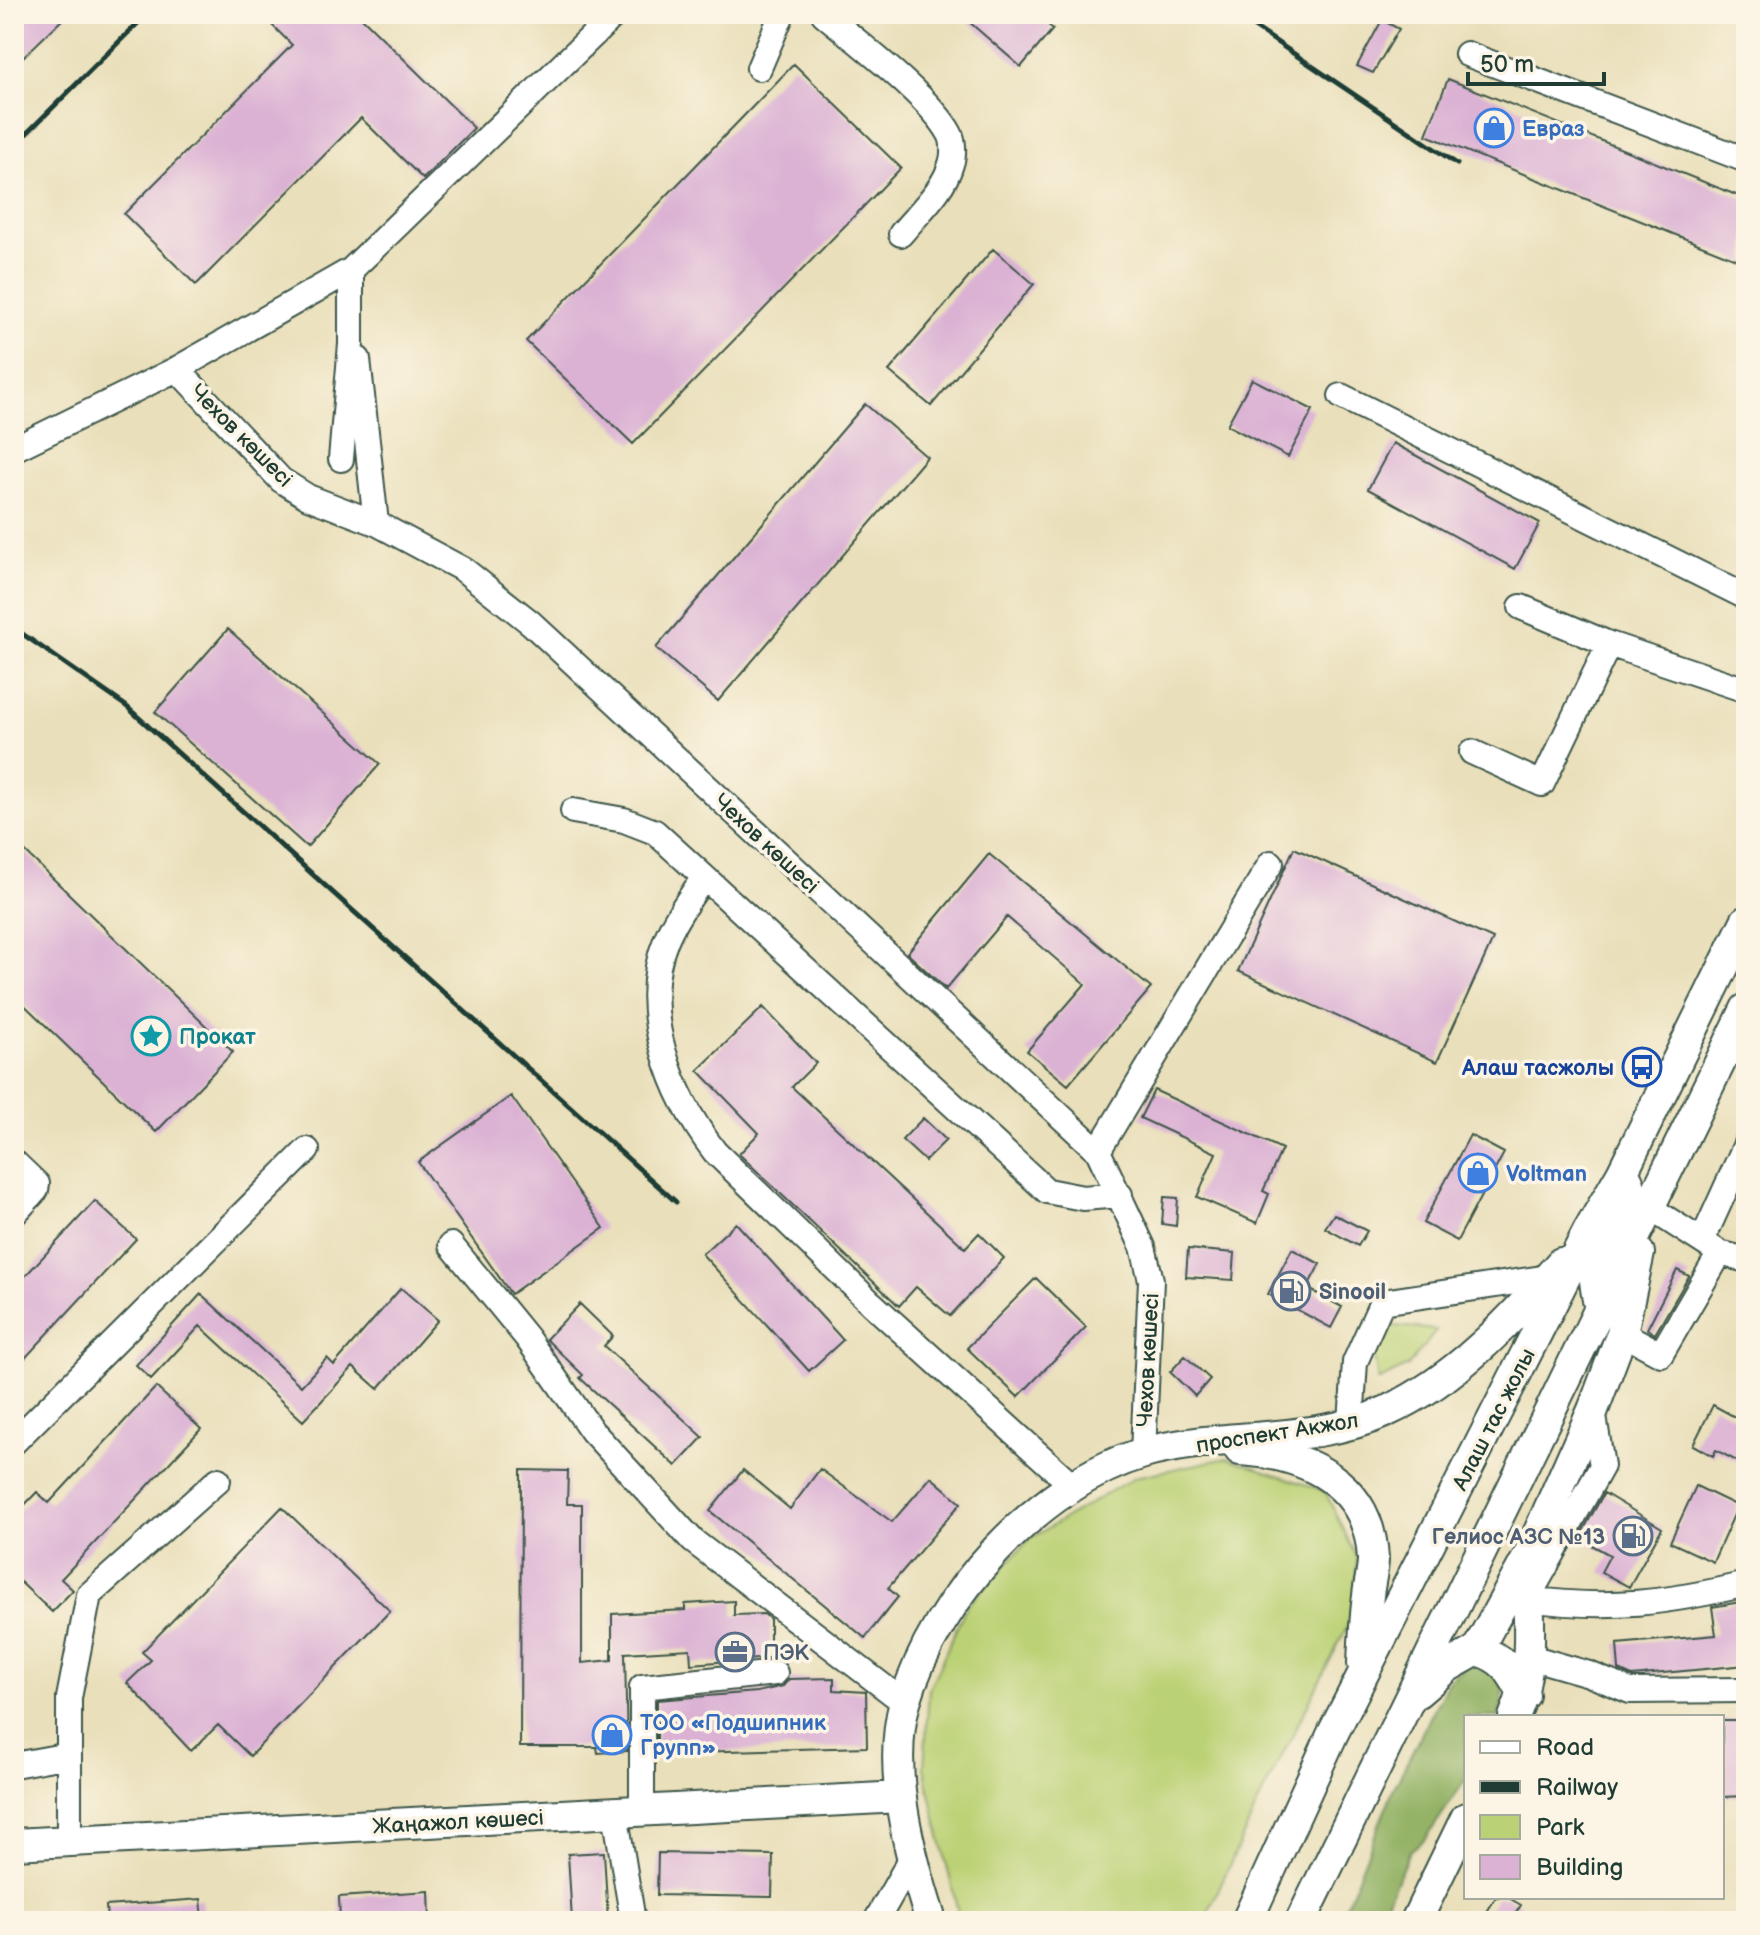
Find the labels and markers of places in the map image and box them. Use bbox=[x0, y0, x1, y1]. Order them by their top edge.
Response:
shop icon: Евраз bbox=[1473, 107, 1515, 149]
place label: Евраз bbox=[1522, 116, 1585, 143]
place icon: Прокат bbox=[130, 1015, 172, 1057]
place label: Прокат bbox=[179, 1024, 256, 1051]
bus stop icon: Алаш тасжолы bbox=[1621, 1046, 1663, 1088]
place label: Алаш тасжолы bbox=[1461, 1055, 1614, 1082]
shop icon: Voltman bbox=[1457, 1152, 1499, 1194]
place label: Voltman bbox=[1506, 1161, 1587, 1188]
fuel station icon: Sinooil bbox=[1270, 1270, 1312, 1312]
place label: Sinooil bbox=[1319, 1279, 1386, 1306]
fuel station icon: Гелиос АЗС №13 bbox=[1612, 1515, 1654, 1557]
place label: Гелиос АЗС №13 bbox=[1432, 1524, 1605, 1551]
office icon: ПЭК bbox=[714, 1631, 756, 1673]
place label: ПЭК bbox=[763, 1640, 809, 1667]
place label: ТОО «Подшипник Групп» bbox=[640, 1710, 826, 1762]
shop icon: ТОО «Подшипник Групп» bbox=[591, 1714, 633, 1756]

